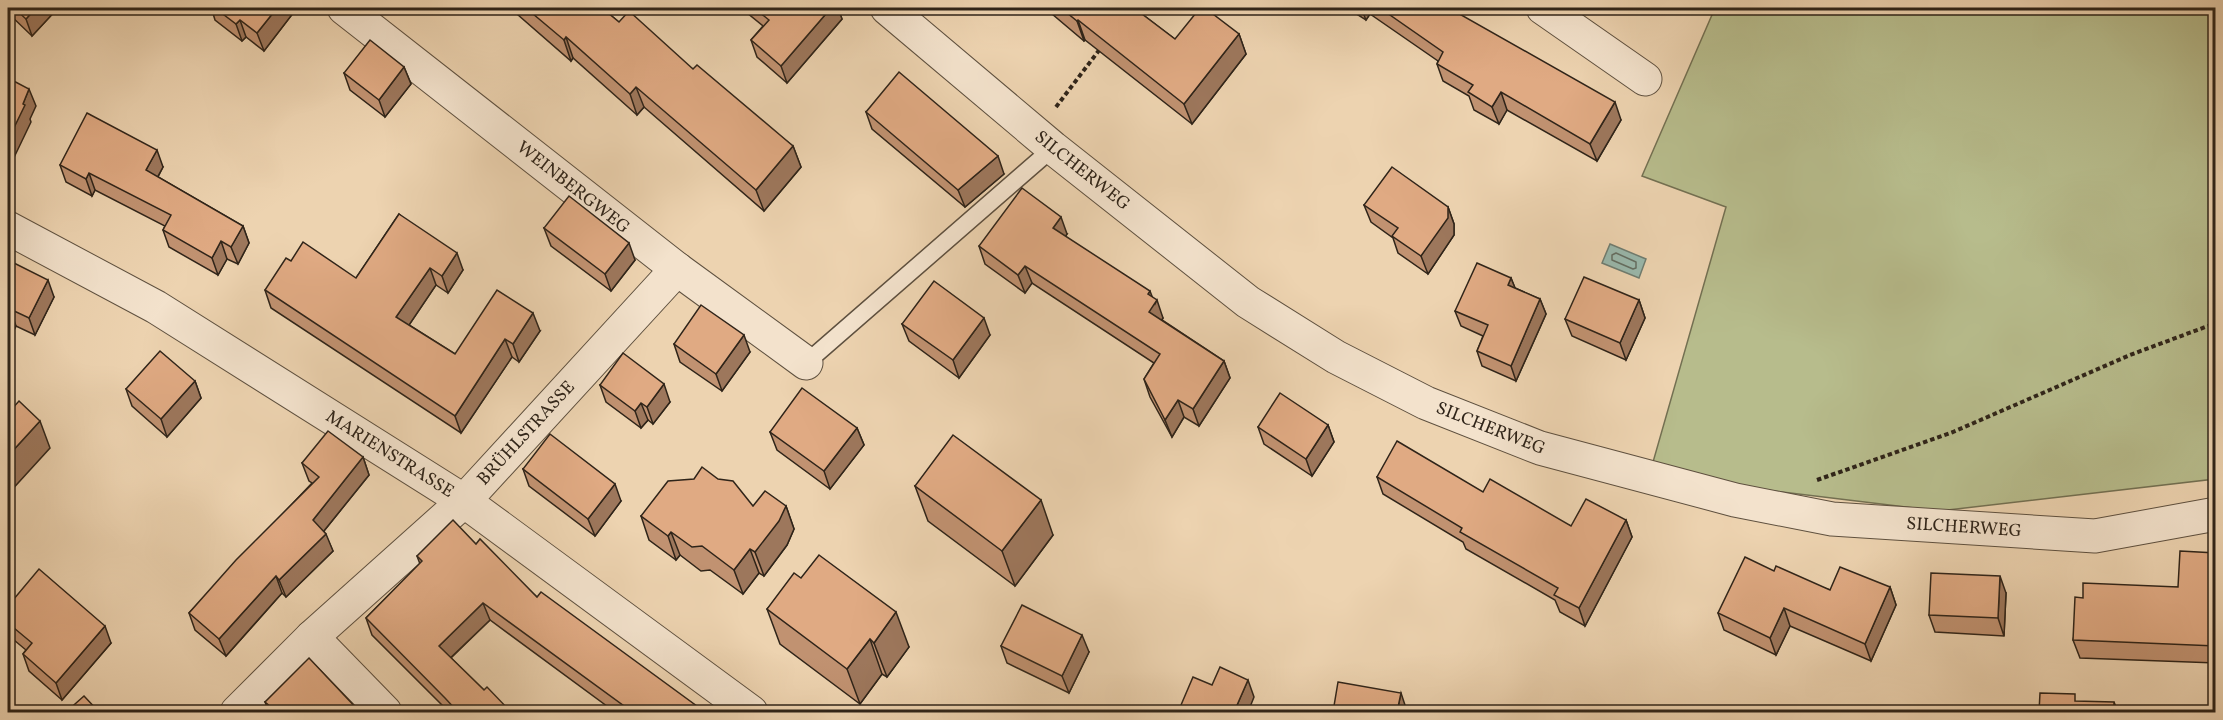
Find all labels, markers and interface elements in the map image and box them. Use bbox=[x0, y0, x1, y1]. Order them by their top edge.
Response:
street label: SILCHERWEG bbox=[1029, 125, 1135, 216]
street label: WEINBERGWEG bbox=[511, 135, 635, 240]
street label: BRÜHLSTRASSE bbox=[472, 375, 581, 491]
street label: SILCHERWEG bbox=[1432, 396, 1549, 461]
street label: MARIENSTRASSE bbox=[321, 404, 459, 504]
street label: SILCHERWEG bbox=[1905, 511, 2023, 544]

